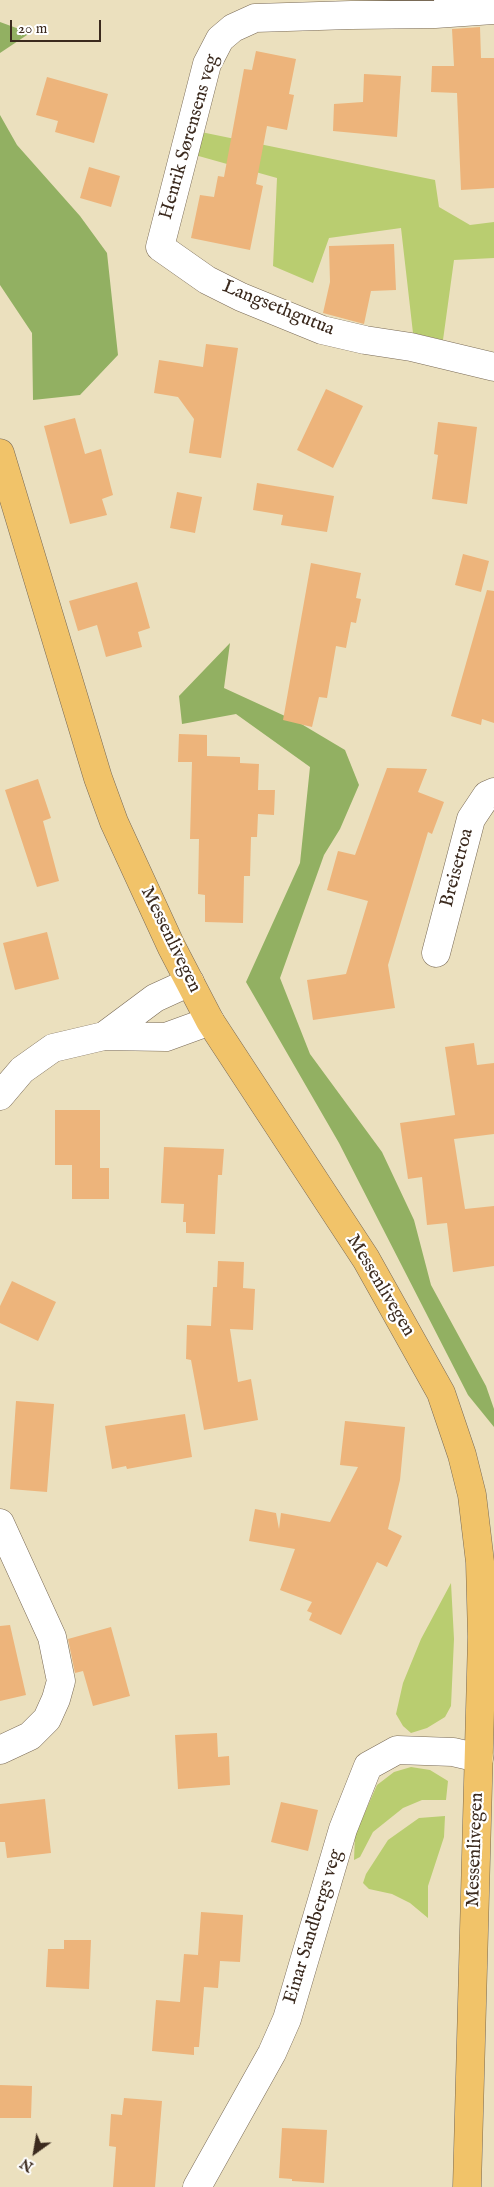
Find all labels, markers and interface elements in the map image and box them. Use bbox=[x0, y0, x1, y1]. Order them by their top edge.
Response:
scale bar bbox=[12, 10, 104, 42]
text: 20 m bbox=[18, 19, 47, 38]
street label: Henrik Sørensens veg bbox=[156, 52, 224, 222]
street label: Langsethgutua bbox=[219, 276, 337, 342]
street label: Breisetroa bbox=[437, 826, 479, 910]
street label: Messenlivegen bbox=[135, 883, 205, 997]
street label: Messenlivegen bbox=[341, 1231, 419, 1341]
street label: Messenlivegen bbox=[463, 1792, 489, 1908]
street label: Einar Sandbergs veg bbox=[280, 1847, 348, 2007]
north arrow bbox=[10, 2127, 60, 2177]
text: N bbox=[17, 2154, 37, 2176]

